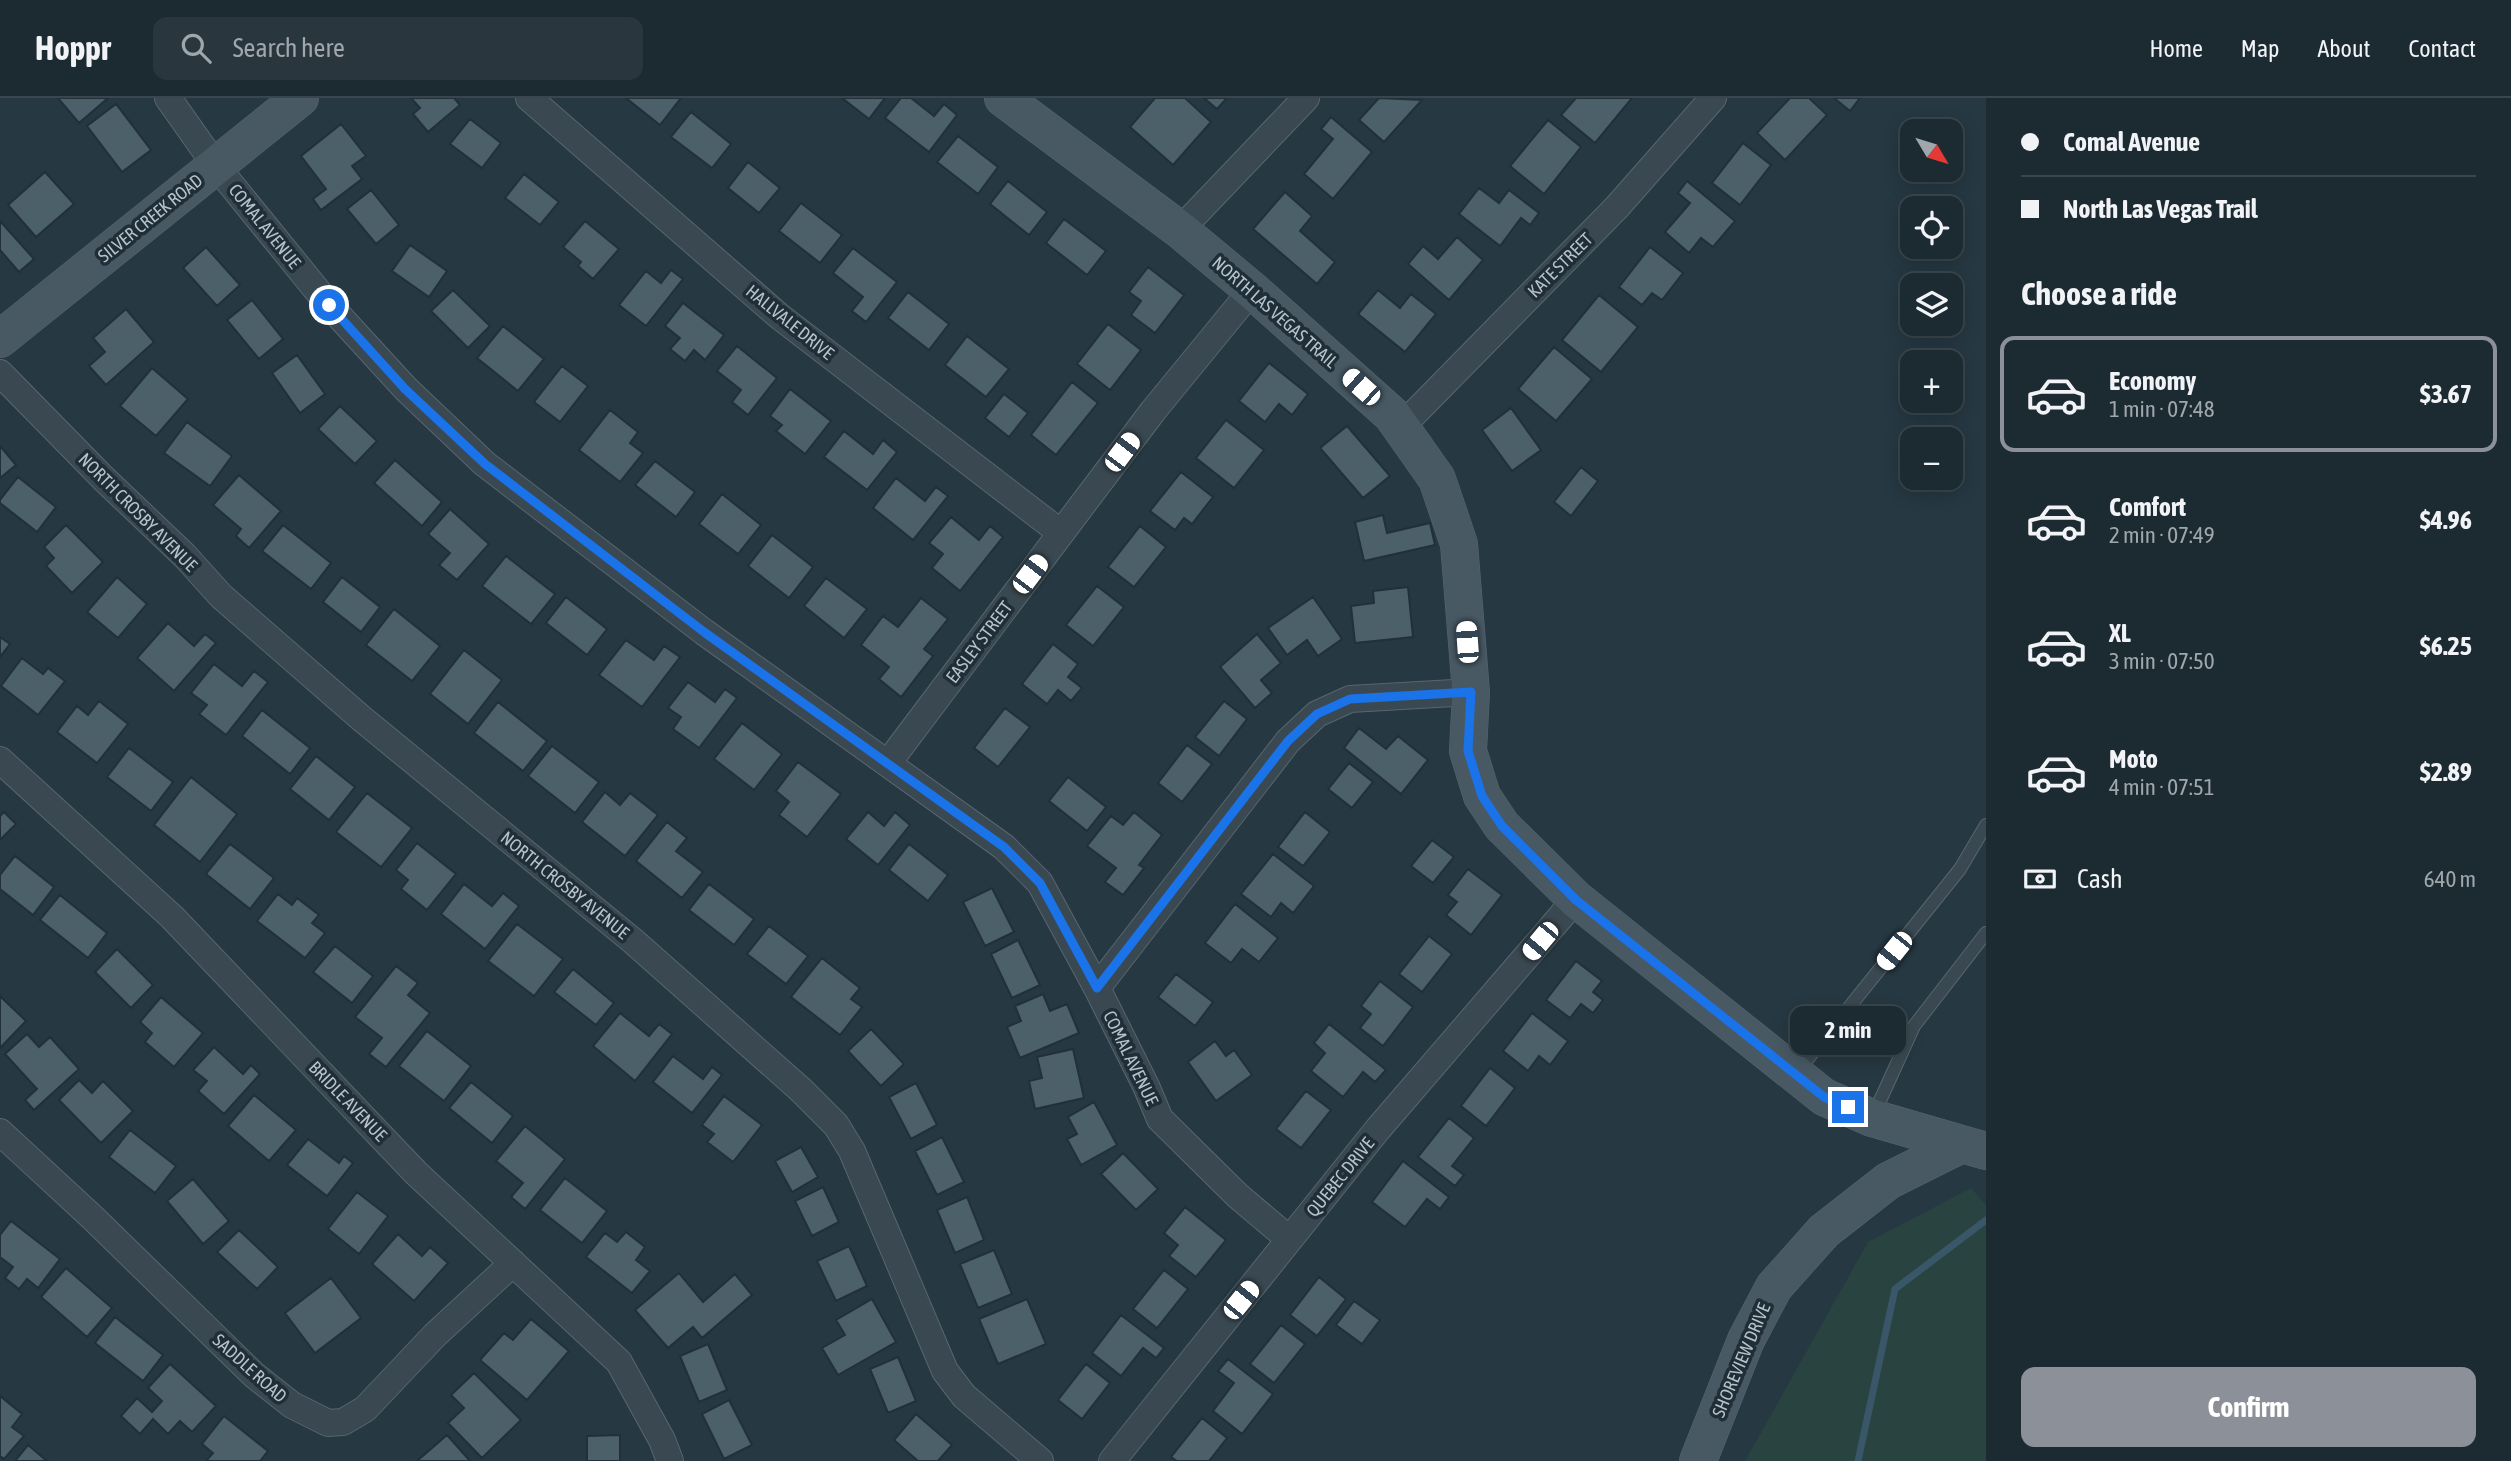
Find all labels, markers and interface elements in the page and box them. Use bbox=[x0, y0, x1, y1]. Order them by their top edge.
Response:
search box bbox=[153, 17, 643, 80]
text: Hoppr bbox=[35, 29, 111, 67]
icon: search bbox=[177, 29, 215, 67]
text: Search here bbox=[233, 33, 345, 63]
text: Home bbox=[2149, 35, 2203, 62]
text: Map bbox=[2241, 35, 2279, 62]
text: About bbox=[2317, 35, 2370, 62]
text: Contact bbox=[2408, 35, 2476, 62]
north arrow bbox=[1900, 119, 1964, 182]
map controls bbox=[1900, 119, 1963, 490]
text: Comal Avenue bbox=[2063, 127, 2200, 157]
street label: SILVER CREEK ROAD bbox=[94, 170, 206, 266]
street label: COMAL AVENUE bbox=[225, 180, 306, 273]
text: North Las Vegas Trail bbox=[2063, 194, 2258, 224]
button: locate bbox=[1900, 196, 1963, 259]
street label: KATE STREET bbox=[1523, 228, 1597, 302]
street label: NORTH LAS VEGAS TRAIL bbox=[1208, 252, 1342, 372]
button: layers bbox=[1900, 273, 1963, 336]
text: Choose a ride bbox=[2021, 275, 2177, 312]
street label: HALLVALE DRIVE bbox=[742, 280, 838, 364]
route start bbox=[313, 289, 345, 321]
button: + bbox=[1900, 350, 1963, 413]
icon: car bbox=[2025, 363, 2088, 426]
car bbox=[1339, 365, 1384, 409]
text: Economy bbox=[2109, 366, 2196, 396]
text: $3.67 bbox=[2420, 379, 2472, 409]
text: 1 min · 07:48 bbox=[2109, 396, 2215, 422]
button: − bbox=[1900, 427, 1963, 490]
car bbox=[1101, 429, 1144, 475]
street label: NORTH CROSBY AVENUE bbox=[74, 448, 202, 576]
icon: car bbox=[2025, 489, 2088, 552]
text: Comfort bbox=[2109, 492, 2186, 522]
text: $4.96 bbox=[2420, 505, 2472, 535]
text: 2 min · 07:49 bbox=[2109, 522, 2215, 548]
car bbox=[1009, 551, 1052, 597]
street label: EASLEY STREET bbox=[941, 597, 1017, 687]
icon: car bbox=[2025, 615, 2088, 678]
text: XL bbox=[2109, 618, 2131, 648]
car bbox=[1456, 620, 1479, 664]
text: $6.25 bbox=[2420, 631, 2472, 661]
text: 3 min · 07:50 bbox=[2109, 648, 2215, 674]
icon: car bbox=[2025, 741, 2088, 804]
text: Moto bbox=[2109, 744, 2158, 774]
text: $2.89 bbox=[2420, 757, 2472, 787]
text: 4 min · 07:51 bbox=[2109, 774, 2215, 800]
street label: NORTH CROSBY AVENUE bbox=[497, 827, 634, 943]
icon: cash bbox=[2021, 860, 2059, 898]
text: Cash bbox=[2077, 864, 2123, 894]
text: 640 m bbox=[2424, 866, 2476, 892]
car bbox=[1519, 918, 1562, 964]
car bbox=[1873, 928, 1916, 974]
callout: 2 min bbox=[1790, 1006, 1906, 1054]
street label: COMAL AVENUE bbox=[1099, 1007, 1163, 1109]
text: 2 min bbox=[1825, 1017, 1871, 1043]
street label: BRIDLE AVENUE bbox=[305, 1057, 392, 1146]
route end bbox=[1832, 1091, 1864, 1123]
street label: QUEBEC DRIVE bbox=[1302, 1133, 1378, 1221]
car bbox=[1220, 1277, 1263, 1323]
street label: SHOREVIEW DRIVE bbox=[1708, 1299, 1775, 1420]
street label: SADDLE ROAD bbox=[209, 1329, 291, 1407]
button: Confirm bbox=[2021, 1367, 2476, 1447]

